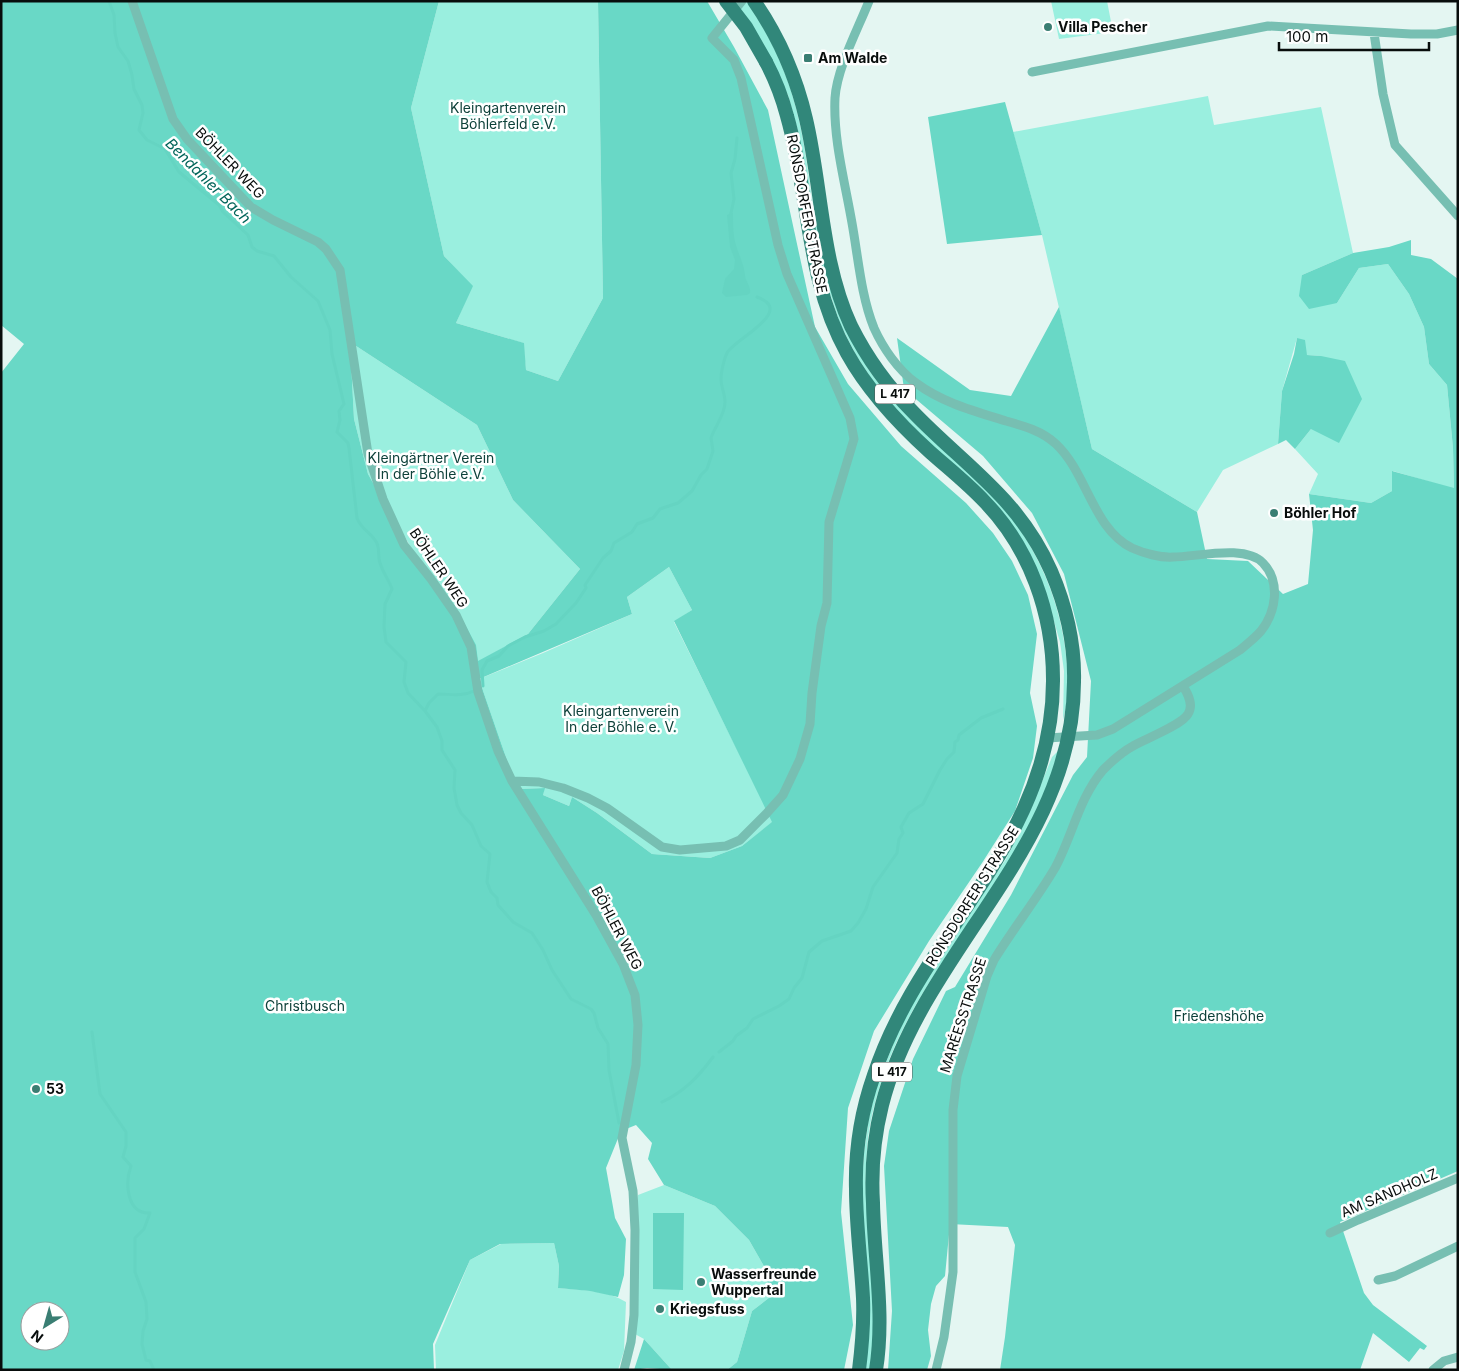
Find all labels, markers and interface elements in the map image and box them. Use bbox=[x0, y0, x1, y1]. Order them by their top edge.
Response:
place label: Villa Pescher bbox=[1058, 18, 1148, 35]
scale bar bbox=[1279, 20, 1429, 52]
marker: Villa Pescher bbox=[1042, 21, 1054, 33]
text: 100 m bbox=[1286, 27, 1328, 46]
place label: Am Walde bbox=[818, 49, 887, 66]
marker: Am Walde bbox=[802, 52, 814, 64]
park label: Kleingartenverein Böhlerfeld e.V. bbox=[450, 99, 566, 132]
street label: BÖHLER WEG bbox=[192, 124, 268, 202]
street label: RONSDORFER STRASSE bbox=[784, 133, 831, 295]
water label: Bendahler Bach bbox=[162, 134, 255, 227]
road number: L 417 bbox=[875, 384, 915, 404]
park label: Kleingärtner Verein In der Böhle e.V. bbox=[368, 449, 494, 482]
place label: Böhler Hof bbox=[1284, 504, 1357, 521]
marker: Böhler Hof bbox=[1268, 507, 1280, 519]
street label: BÖHLER WEG bbox=[407, 525, 472, 611]
park label: Kleingartenverein In der Böhle e. V. bbox=[563, 702, 679, 735]
street label: RONSDORFER STRASSE bbox=[922, 823, 1022, 969]
street label: BÖHLER WEG bbox=[588, 883, 647, 972]
street label: MARÉESSTRASSE bbox=[936, 955, 989, 1075]
park label: Christbusch bbox=[265, 997, 345, 1014]
park label: Friedenshöhe bbox=[1174, 1007, 1264, 1024]
road number: L 417 bbox=[872, 1062, 912, 1082]
place label: 53 bbox=[46, 1080, 64, 1097]
marker: 53 bbox=[30, 1083, 42, 1095]
street label: AM SANDHOLZ bbox=[1338, 1165, 1440, 1221]
place label: Wasserfreunde Wuppertal bbox=[711, 1265, 817, 1298]
marker: Wasserfreunde Wuppertal bbox=[695, 1276, 707, 1288]
place label: Kriegsfuss bbox=[670, 1300, 745, 1317]
north arrow bbox=[20, 1301, 70, 1351]
marker: Kriegsfuss bbox=[654, 1303, 666, 1315]
text: N bbox=[27, 1327, 46, 1347]

